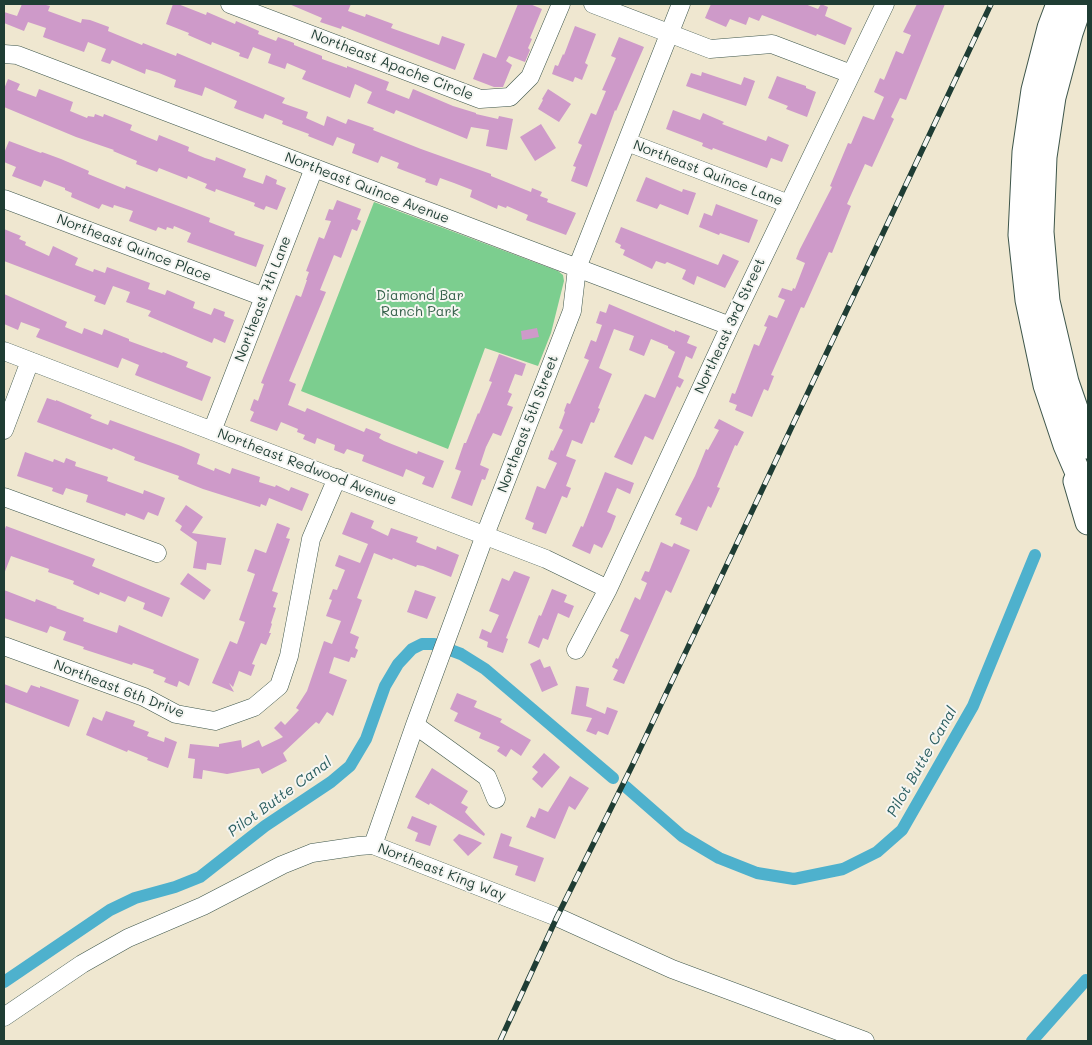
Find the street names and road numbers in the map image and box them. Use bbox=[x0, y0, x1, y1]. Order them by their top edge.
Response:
street label: Northeast Apache Circle bbox=[308, 26, 476, 104]
street label: Northeast Quince Lane bbox=[631, 137, 785, 209]
street label: Northeast Quince Avenue bbox=[282, 149, 452, 227]
street label: Northeast Quince Place bbox=[54, 211, 214, 285]
street label: Northeast 7th Lane bbox=[231, 234, 295, 364]
street label: Northeast 3rd Street bbox=[691, 256, 769, 396]
street label: Northeast 5th Street bbox=[494, 353, 562, 495]
street label: Northeast Redwood Avenue bbox=[215, 425, 399, 509]
street label: Northeast 6th Drive bbox=[51, 656, 187, 722]
street label: Northeast King Way bbox=[376, 840, 508, 904]

